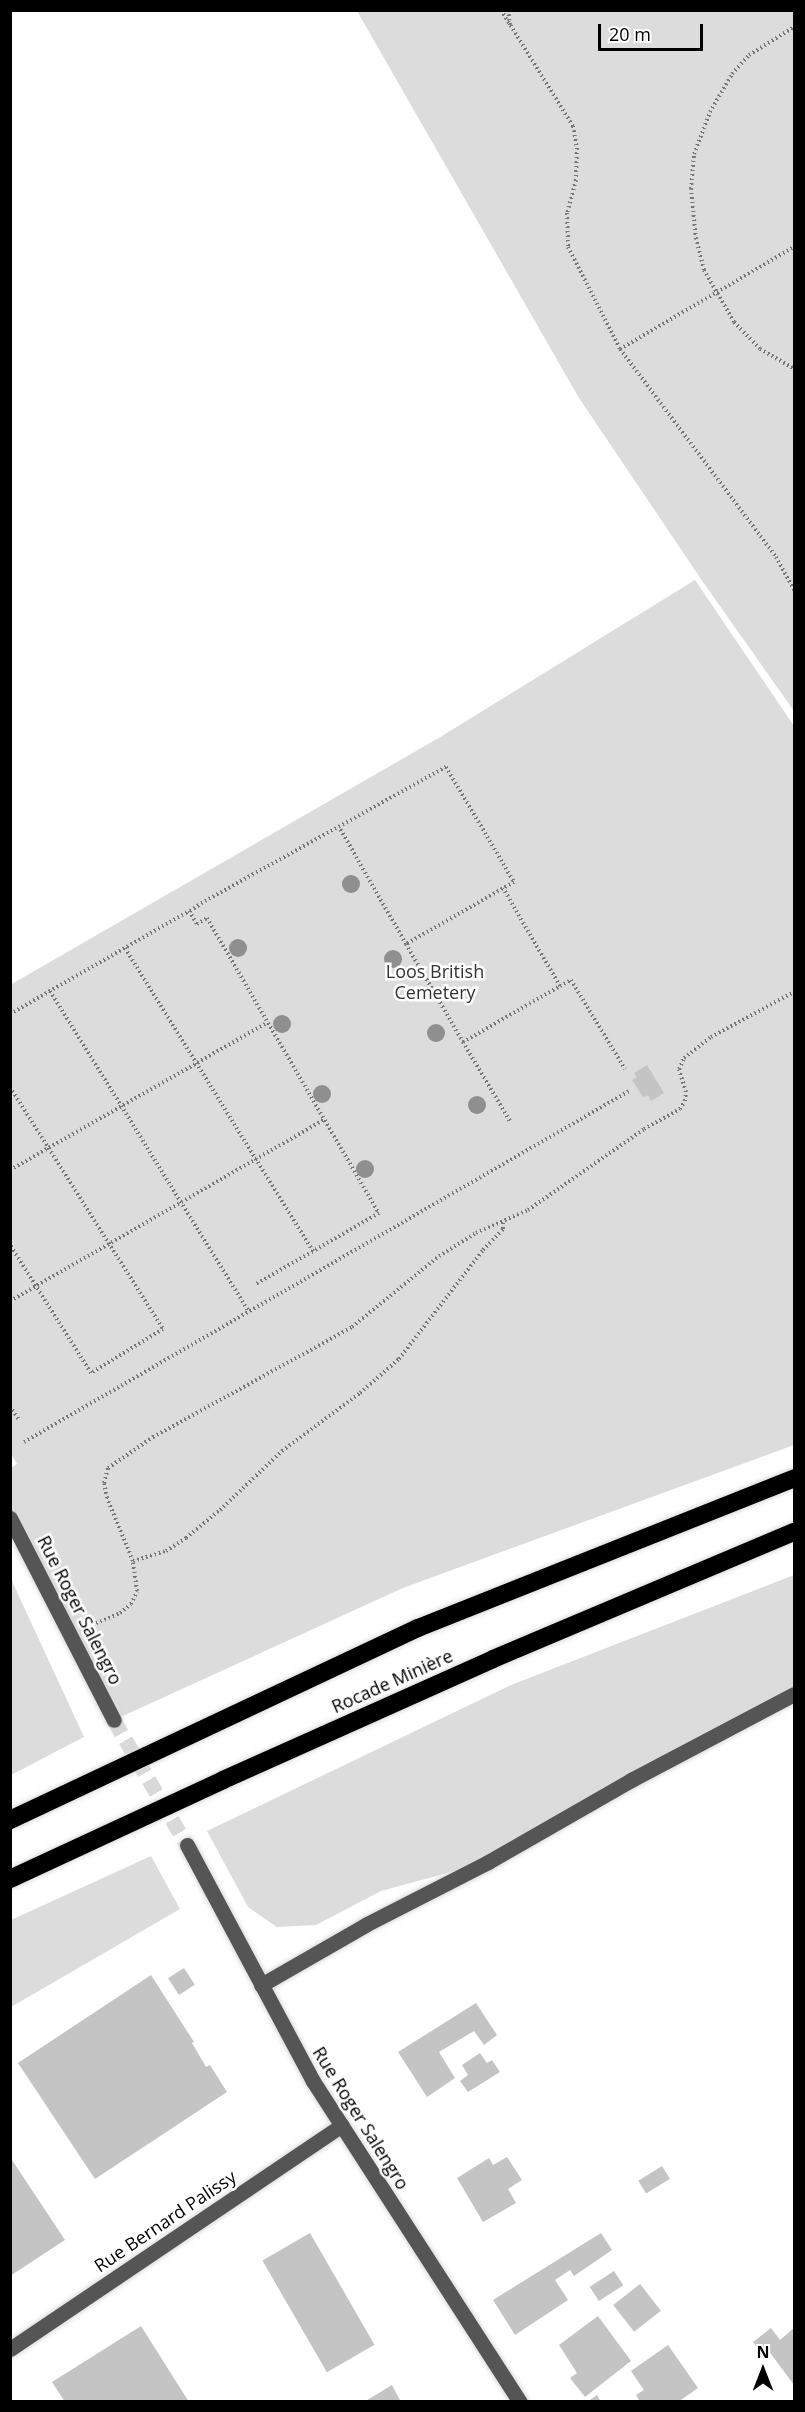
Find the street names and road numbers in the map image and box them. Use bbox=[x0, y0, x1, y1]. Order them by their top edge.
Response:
street label: Rue Roger Salengro bbox=[33, 1532, 127, 1688]
street label: Rocade Minière bbox=[328, 1645, 456, 1717]
street label: Rue Roger Salengro bbox=[308, 2043, 414, 2193]
street label: Rue Bernard Palissy bbox=[90, 2166, 240, 2276]

